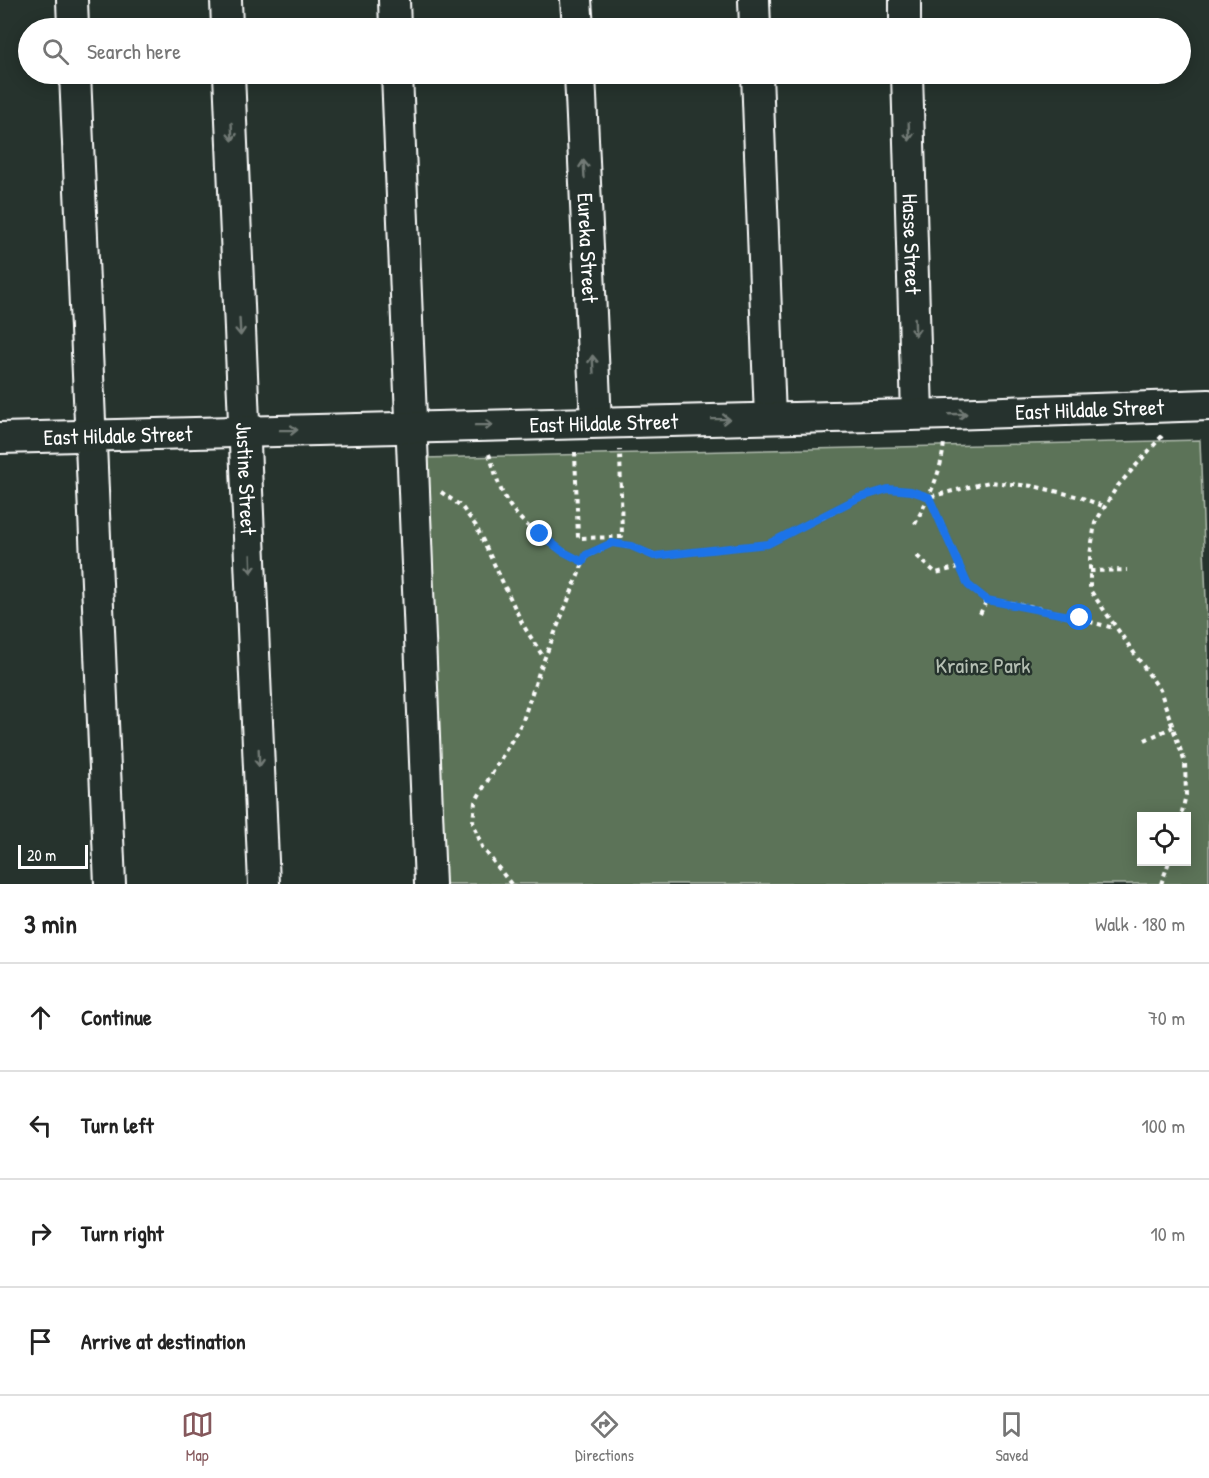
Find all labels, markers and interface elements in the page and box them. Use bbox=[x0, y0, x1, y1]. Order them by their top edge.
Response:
search box bbox=[18, 18, 1191, 84]
icon: search bbox=[39, 35, 72, 68]
text: Search here bbox=[87, 36, 181, 66]
one-way arrow bbox=[226, 121, 237, 141]
one-way arrow bbox=[903, 121, 914, 141]
one-way arrow bbox=[578, 160, 590, 180]
street label: Eureka Street bbox=[570, 192, 606, 304]
street label: Hasse Street bbox=[896, 193, 928, 295]
one-way arrow bbox=[235, 316, 246, 336]
one-way arrow bbox=[909, 316, 920, 336]
one-way arrow bbox=[587, 354, 598, 374]
street label: East Hildale Street bbox=[1015, 392, 1165, 427]
street label: East Hildale Street bbox=[529, 406, 679, 440]
one-way arrow bbox=[948, 408, 968, 419]
one-way arrow bbox=[711, 413, 731, 425]
street label: East Hildale Street bbox=[43, 418, 193, 452]
one-way arrow bbox=[474, 419, 494, 431]
street label: Justine Street bbox=[229, 422, 264, 536]
one-way arrow bbox=[279, 424, 299, 436]
route end bbox=[526, 520, 552, 546]
one-way arrow bbox=[245, 553, 256, 573]
route start bbox=[1066, 604, 1092, 630]
park label: Krainz Park bbox=[936, 650, 1030, 680]
one-way arrow bbox=[253, 748, 264, 768]
map controls bbox=[1137, 812, 1191, 866]
button: locate bbox=[1137, 812, 1191, 866]
scale bar bbox=[18, 842, 88, 870]
text: 20 m bbox=[27, 844, 56, 866]
text: 3 min bbox=[24, 906, 77, 941]
text: Walk · 180 m bbox=[1095, 910, 1185, 937]
icon: ahead bbox=[24, 1001, 57, 1034]
text: Continue bbox=[81, 1002, 152, 1032]
text: 70 m bbox=[1148, 1004, 1185, 1031]
icon: left bbox=[24, 1109, 57, 1142]
text: Turn left bbox=[81, 1110, 154, 1140]
text: 100 m bbox=[1142, 1112, 1185, 1139]
icon: right bbox=[24, 1217, 57, 1250]
text: Turn right bbox=[81, 1218, 164, 1248]
text: 10 m bbox=[1151, 1220, 1185, 1247]
icon: arrive bbox=[24, 1325, 57, 1358]
text: Arrive at destination bbox=[81, 1326, 246, 1356]
tab: Map bbox=[181, 1408, 214, 1466]
tab: Directions bbox=[575, 1408, 634, 1466]
tab: Saved bbox=[995, 1408, 1028, 1466]

